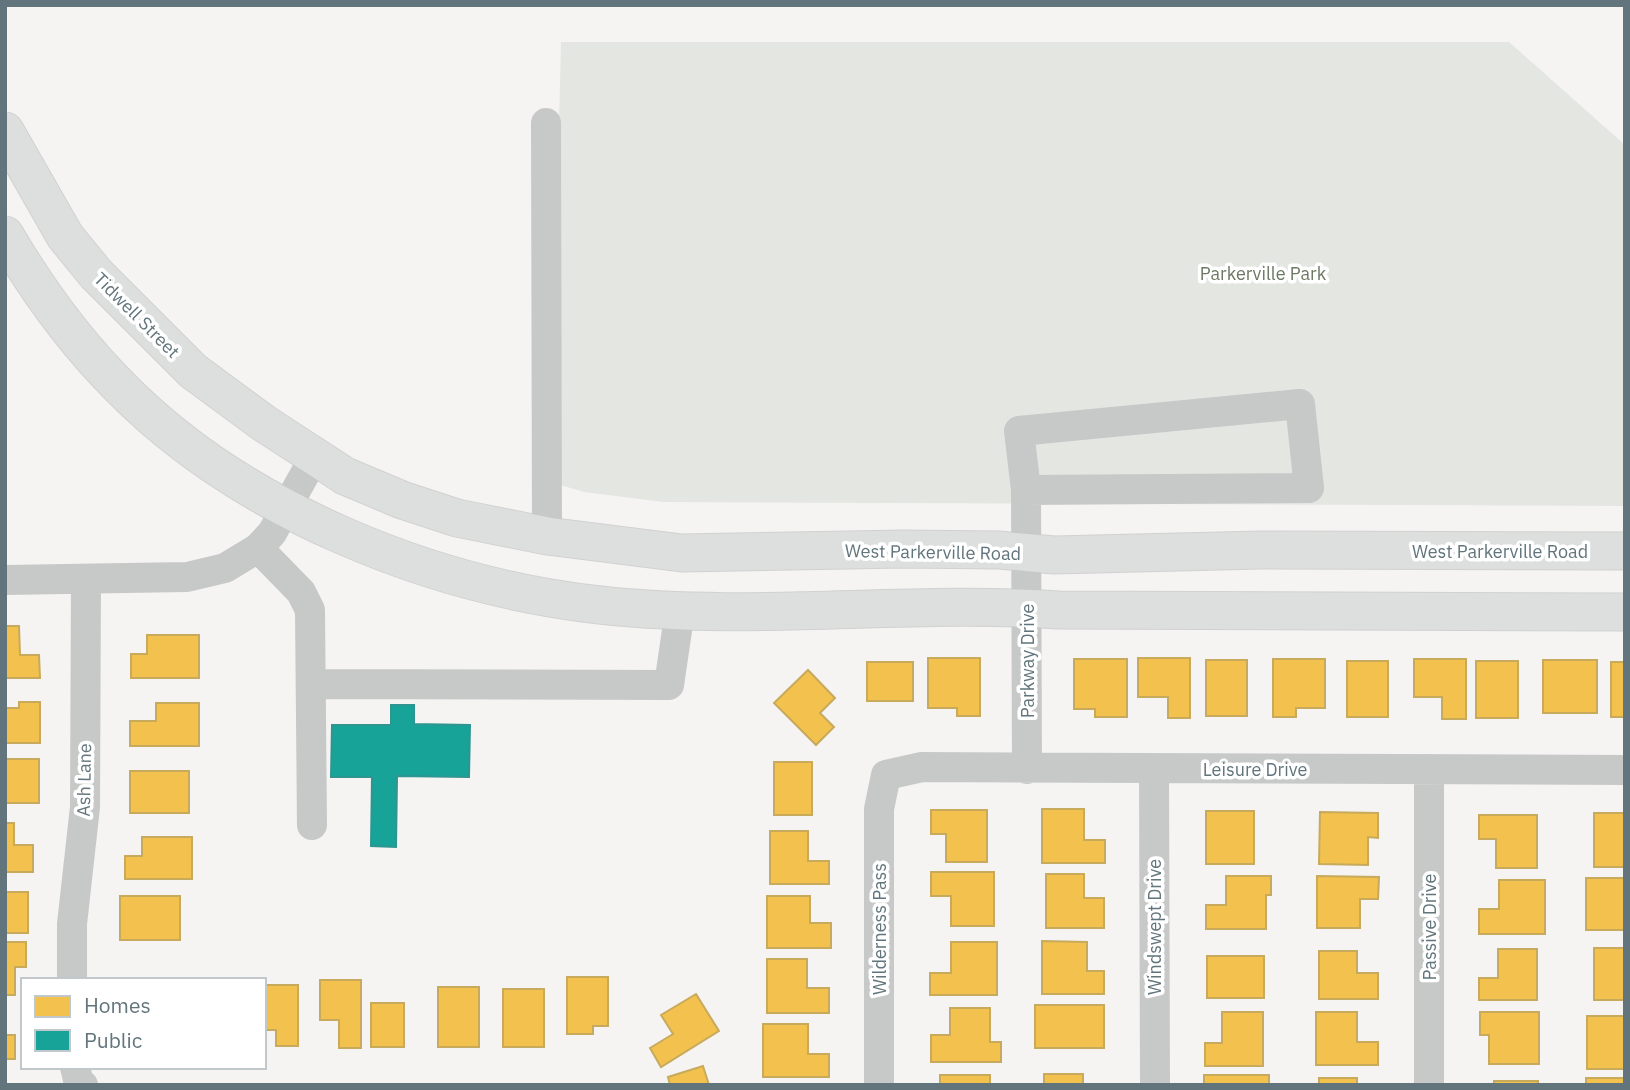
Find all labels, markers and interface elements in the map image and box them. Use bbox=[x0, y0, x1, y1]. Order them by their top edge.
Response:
park label: Parkerville Park bbox=[1200, 262, 1327, 285]
street label: Tidwell Street bbox=[89, 267, 185, 363]
street label: West Parkerville Road bbox=[845, 539, 1021, 565]
street label: West Parkerville Road bbox=[1412, 540, 1588, 563]
street label: Parkway Drive bbox=[1016, 604, 1039, 718]
street label: Ash Lane bbox=[72, 743, 96, 817]
street label: Leisure Drive bbox=[1203, 758, 1307, 781]
street label: Windswept Drive bbox=[1143, 859, 1166, 995]
street label: Wilderness Pass bbox=[868, 863, 891, 995]
street label: Passive Drive bbox=[1418, 873, 1441, 980]
legend bbox=[21, 978, 266, 1069]
text: Homes bbox=[84, 991, 151, 1019]
text: Public bbox=[84, 1026, 142, 1054]

